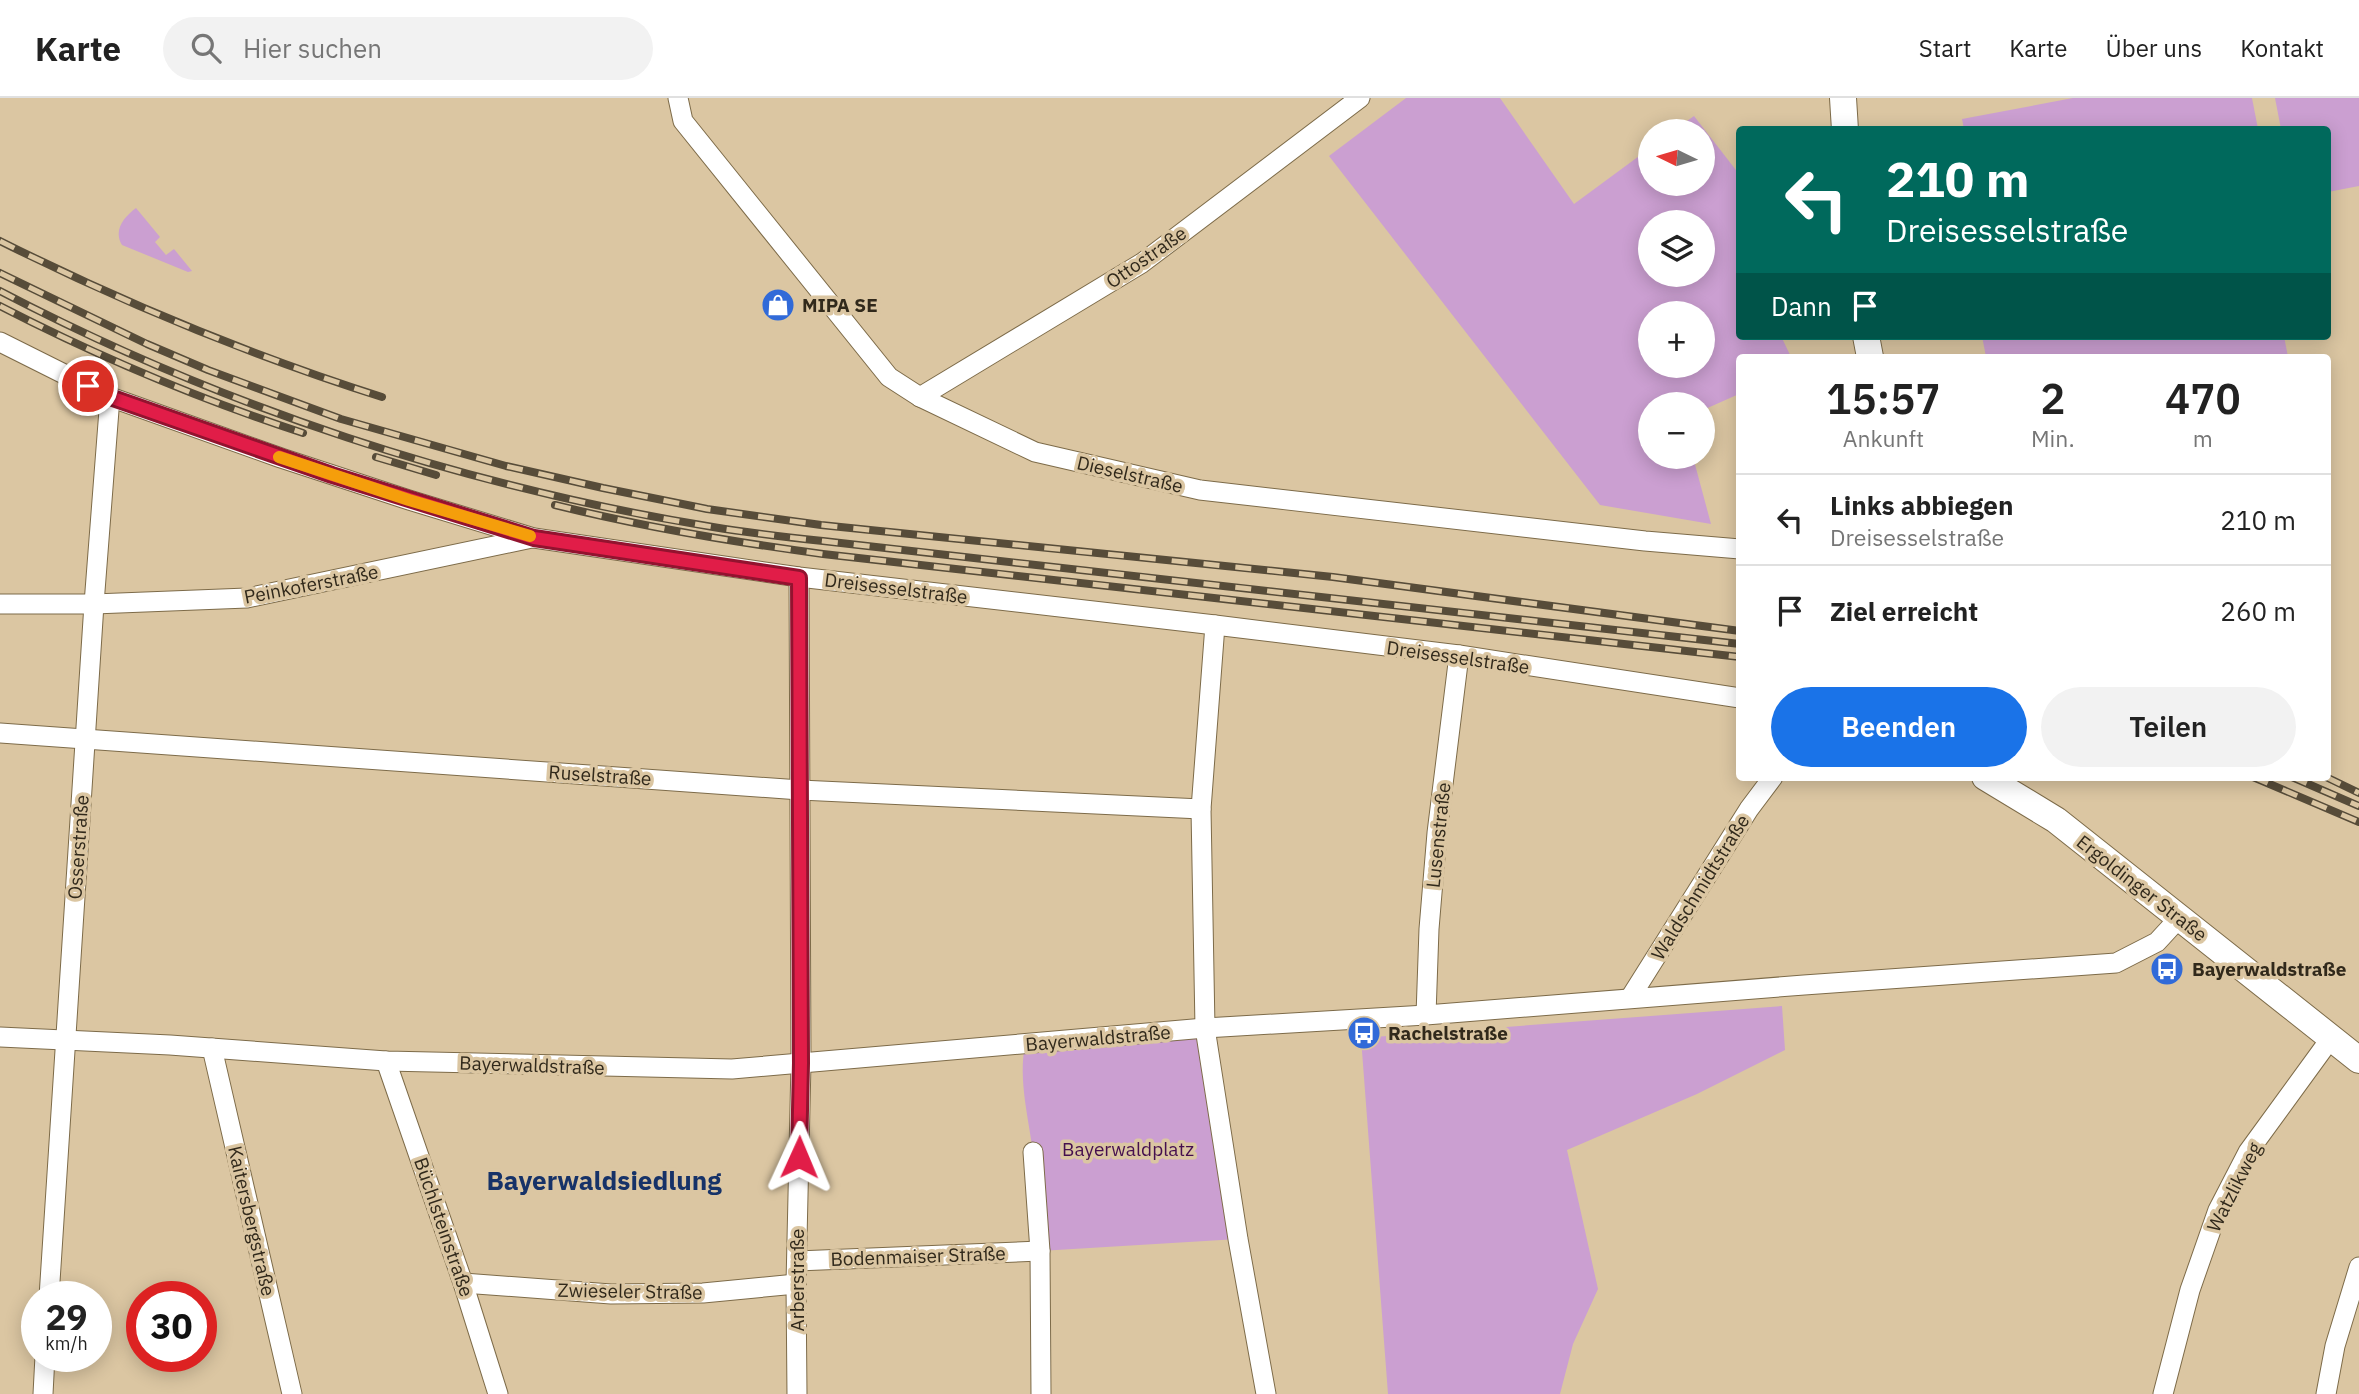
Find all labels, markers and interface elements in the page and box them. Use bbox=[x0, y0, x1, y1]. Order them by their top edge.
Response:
search box bbox=[163, 17, 653, 80]
text: Karte bbox=[35, 27, 121, 70]
icon: search bbox=[187, 29, 225, 67]
text: Hier suchen bbox=[243, 31, 382, 65]
text: Start bbox=[1919, 32, 1971, 64]
text: Karte bbox=[2009, 32, 2067, 64]
text: Über uns bbox=[2105, 32, 2202, 64]
text: Kontakt bbox=[2240, 32, 2324, 64]
north arrow bbox=[1638, 119, 1715, 196]
map controls bbox=[1638, 119, 1715, 469]
text: 210 m bbox=[1886, 147, 2030, 210]
icon: left bbox=[1771, 154, 1862, 245]
text: Dreisesselstraße bbox=[1886, 209, 2128, 251]
button: layers bbox=[1638, 210, 1715, 287]
street label: Ottostraße bbox=[1101, 221, 1191, 293]
shop icon: MIPA SE bbox=[759, 286, 797, 324]
icon: arrive bbox=[1846, 287, 1884, 325]
text: Dann bbox=[1771, 289, 1832, 323]
place label: MIPA SE bbox=[802, 293, 878, 317]
button: + bbox=[1638, 301, 1715, 378]
pin bbox=[58, 356, 118, 416]
icon: arrive bbox=[69, 367, 107, 405]
text: 15:57 bbox=[1826, 371, 1941, 426]
text: 2 bbox=[2040, 371, 2065, 426]
text: 470 bbox=[2165, 371, 2241, 426]
button: − bbox=[1638, 392, 1715, 469]
text: Ankunft bbox=[1843, 423, 1924, 453]
text: Min. bbox=[2031, 423, 2075, 453]
text: m bbox=[2193, 423, 2213, 453]
street label: Dieselstraße bbox=[1075, 450, 1185, 498]
text: Links abbiegen bbox=[1830, 488, 2013, 522]
icon: left bbox=[1771, 501, 1809, 539]
text: 210 m bbox=[2220, 503, 2296, 537]
text: Dreisesselstraße bbox=[1830, 522, 2004, 552]
street label: Peinkoferstraße bbox=[242, 559, 380, 609]
street label: Dreisesselstraße bbox=[823, 567, 969, 609]
icon: arrive bbox=[1771, 592, 1809, 630]
text: Ziel erreicht bbox=[1830, 594, 1978, 628]
text: 260 m bbox=[2220, 594, 2296, 628]
street label: Dreisesselstraße bbox=[1385, 635, 1531, 679]
button: Beenden bbox=[1771, 687, 2027, 767]
button: Teilen bbox=[2041, 687, 2296, 767]
street label: Ruselstraße bbox=[548, 759, 652, 791]
street label: Lusenstraße bbox=[1421, 781, 1455, 889]
street label: Osserstraße bbox=[62, 794, 94, 900]
street label: Waldschmidtstraße bbox=[1646, 810, 1754, 964]
street label: Ergoldinger Straße bbox=[2072, 830, 2212, 946]
bus stop icon: Bayerwaldstraße bbox=[2148, 950, 2186, 988]
place label: Bayerwaldstraße bbox=[2192, 957, 2346, 981]
bus stop icon: Rachelstraße bbox=[1345, 1014, 1383, 1052]
street label: Bayerwaldstraße bbox=[1024, 1020, 1172, 1056]
place label: Rachelstraße bbox=[1388, 1021, 1508, 1045]
street label: Bayerwaldstraße bbox=[459, 1050, 605, 1080]
position arrow bbox=[762, 1120, 836, 1194]
park label: Bayerwaldplatz bbox=[1062, 1137, 1194, 1161]
street label: Watzlikweg bbox=[2201, 1138, 2267, 1236]
street label: Kaitersbergstraße bbox=[223, 1144, 281, 1298]
street label: Büchlsteinstraße bbox=[409, 1154, 479, 1300]
district label: Bayerwaldsiedlung bbox=[487, 1163, 722, 1197]
street label: Arberstraße bbox=[785, 1229, 809, 1332]
street label: Bodenmaiser Straße bbox=[830, 1241, 1006, 1271]
street label: Zwieseler Straße bbox=[557, 1278, 703, 1304]
speed limit sign: 30 bbox=[126, 1281, 217, 1372]
text: 29 bbox=[45, 1294, 88, 1340]
text: km/h bbox=[45, 1332, 88, 1355]

